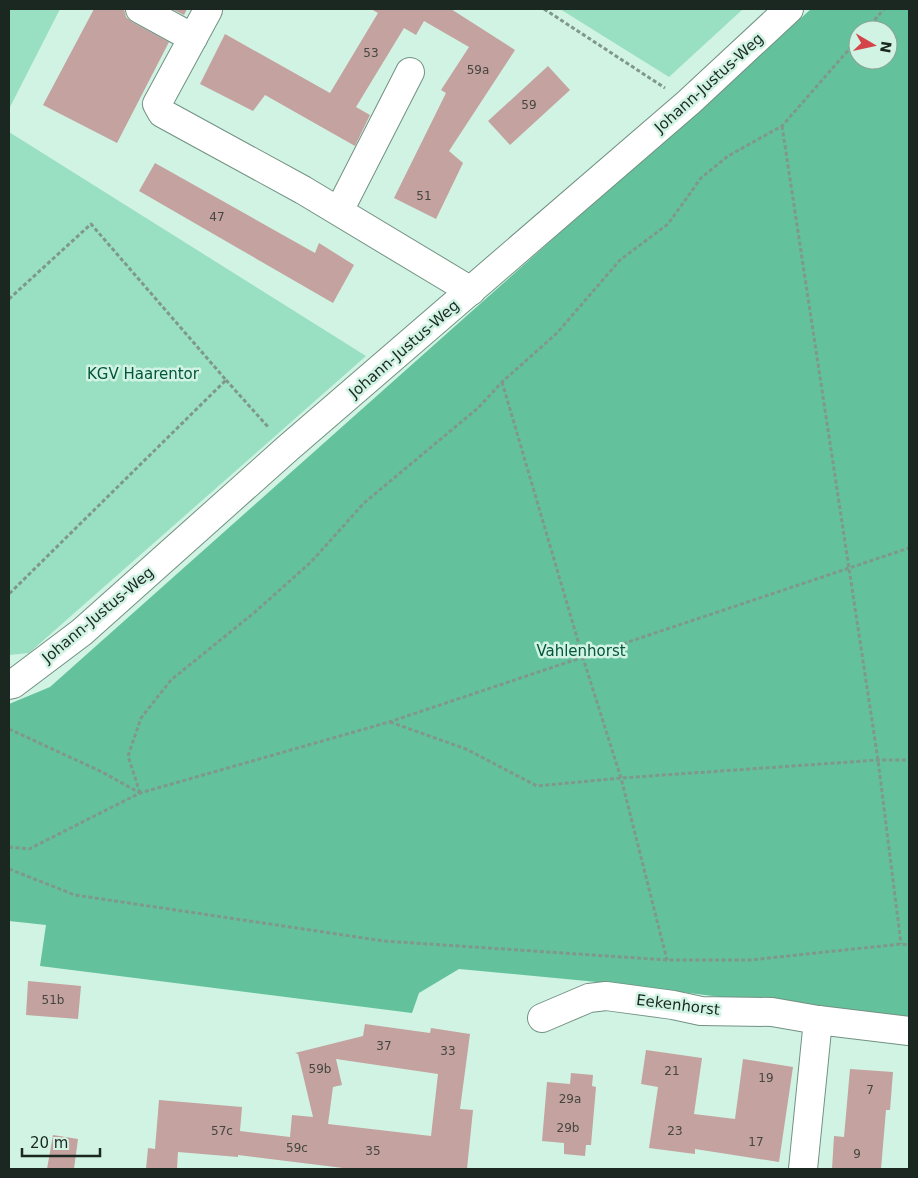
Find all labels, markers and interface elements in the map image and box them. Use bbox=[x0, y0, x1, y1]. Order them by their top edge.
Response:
north arrow bbox=[848, 20, 898, 70]
street label: Johann-Justus-Weg bbox=[650, 29, 767, 137]
text: N bbox=[877, 40, 895, 54]
house number: 53 bbox=[363, 46, 379, 60]
house number: 59a bbox=[467, 63, 489, 77]
house number: 59 bbox=[521, 98, 537, 112]
house number: 51 bbox=[416, 189, 432, 203]
house number: 47 bbox=[209, 210, 225, 224]
street label: Johann-Justus-Weg bbox=[344, 296, 463, 402]
park label: KGV Haarentor bbox=[87, 365, 200, 383]
street label: Johann-Justus-Weg bbox=[38, 563, 157, 668]
park label: Vahlenhorst bbox=[536, 642, 626, 660]
street label: Eekenhorst bbox=[635, 991, 721, 1019]
house number: 51b bbox=[42, 993, 64, 1007]
house number: 37 bbox=[376, 1039, 392, 1053]
house number: 33 bbox=[440, 1044, 456, 1058]
house number: 59b bbox=[309, 1062, 331, 1076]
house number: 21 bbox=[664, 1064, 680, 1078]
house number: 19 bbox=[758, 1071, 774, 1085]
house number: 7 bbox=[866, 1083, 874, 1097]
house number: 29a bbox=[559, 1092, 581, 1106]
house number: 29b bbox=[557, 1121, 579, 1135]
house number: 57c bbox=[211, 1124, 233, 1138]
house number: 23 bbox=[667, 1124, 683, 1138]
scale bar bbox=[22, 1126, 100, 1158]
text: 20 m bbox=[30, 1134, 68, 1152]
house number: 17 bbox=[748, 1135, 764, 1149]
house number: 59c bbox=[286, 1141, 308, 1155]
house number: 35 bbox=[365, 1144, 381, 1158]
house number: 9 bbox=[853, 1147, 861, 1161]

